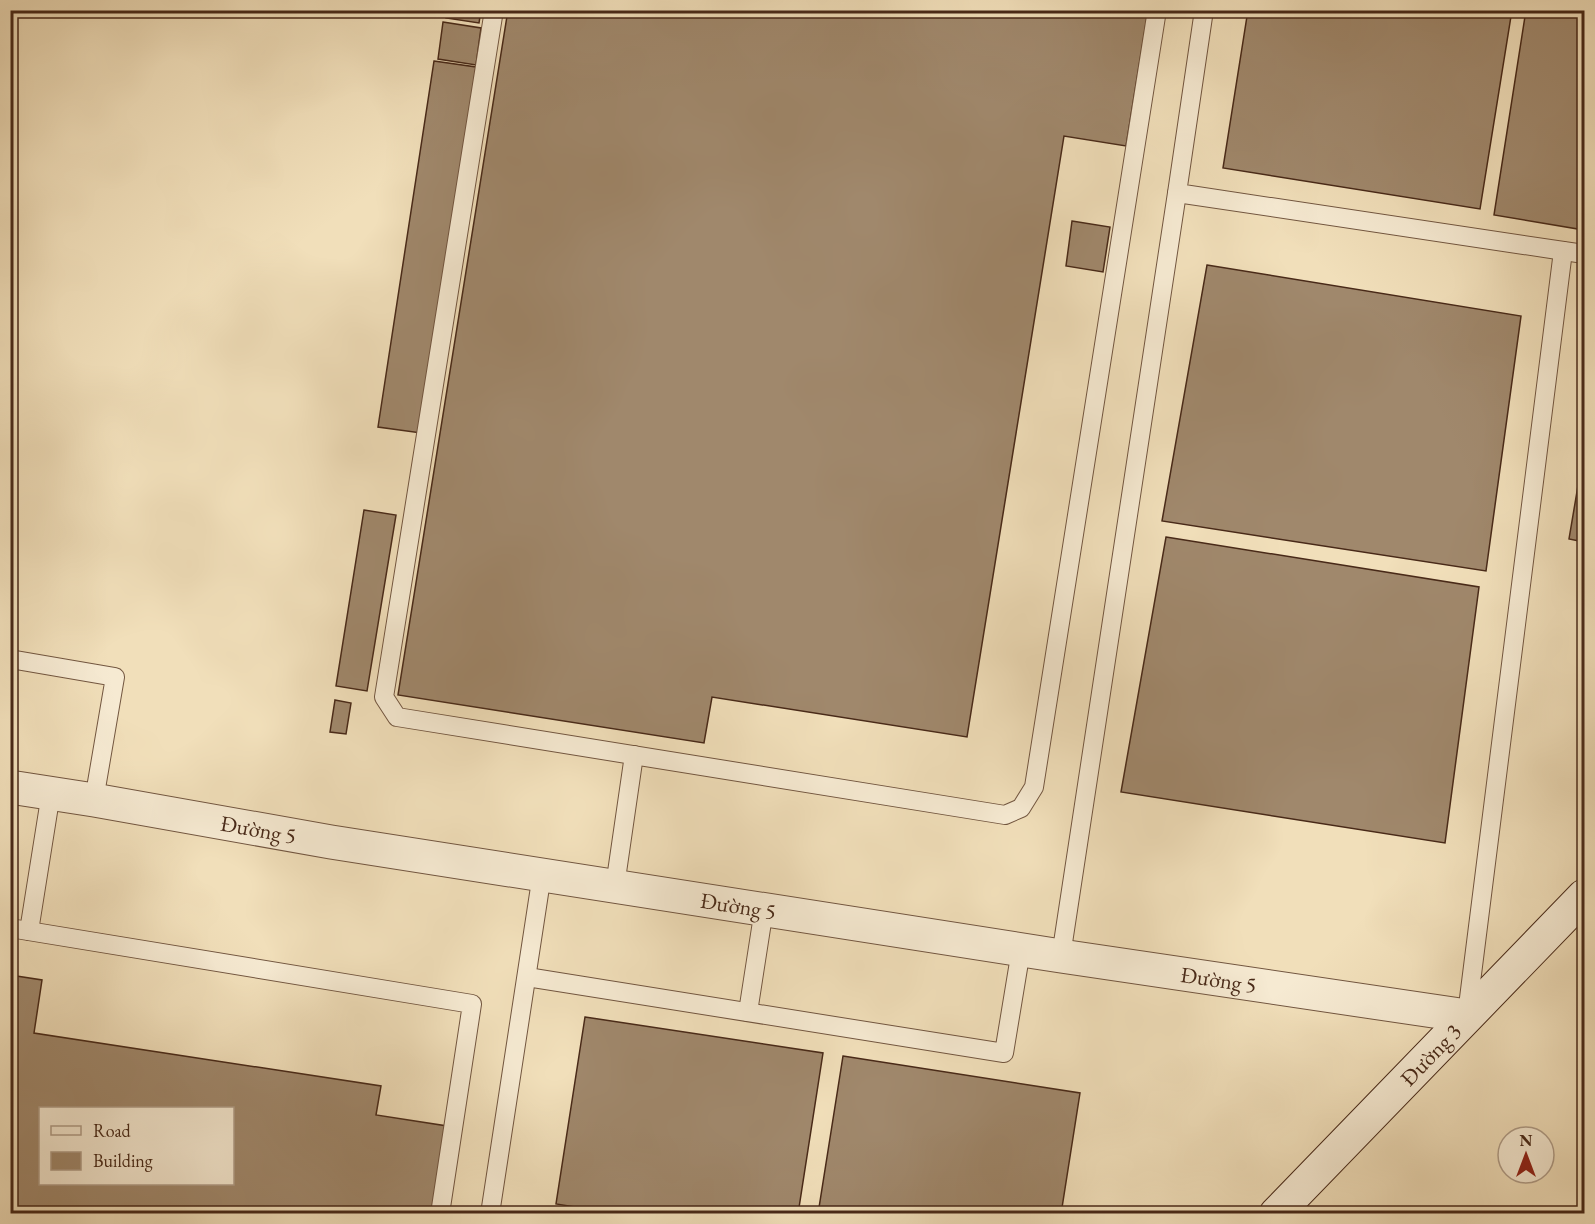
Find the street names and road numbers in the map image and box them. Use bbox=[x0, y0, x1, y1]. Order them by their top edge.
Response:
street label: Đường 5 bbox=[218, 808, 299, 850]
street label: Đường 5 bbox=[698, 885, 778, 926]
street label: Đường 5 bbox=[1179, 959, 1259, 999]
street label: Đường 3 bbox=[1394, 1017, 1467, 1092]

